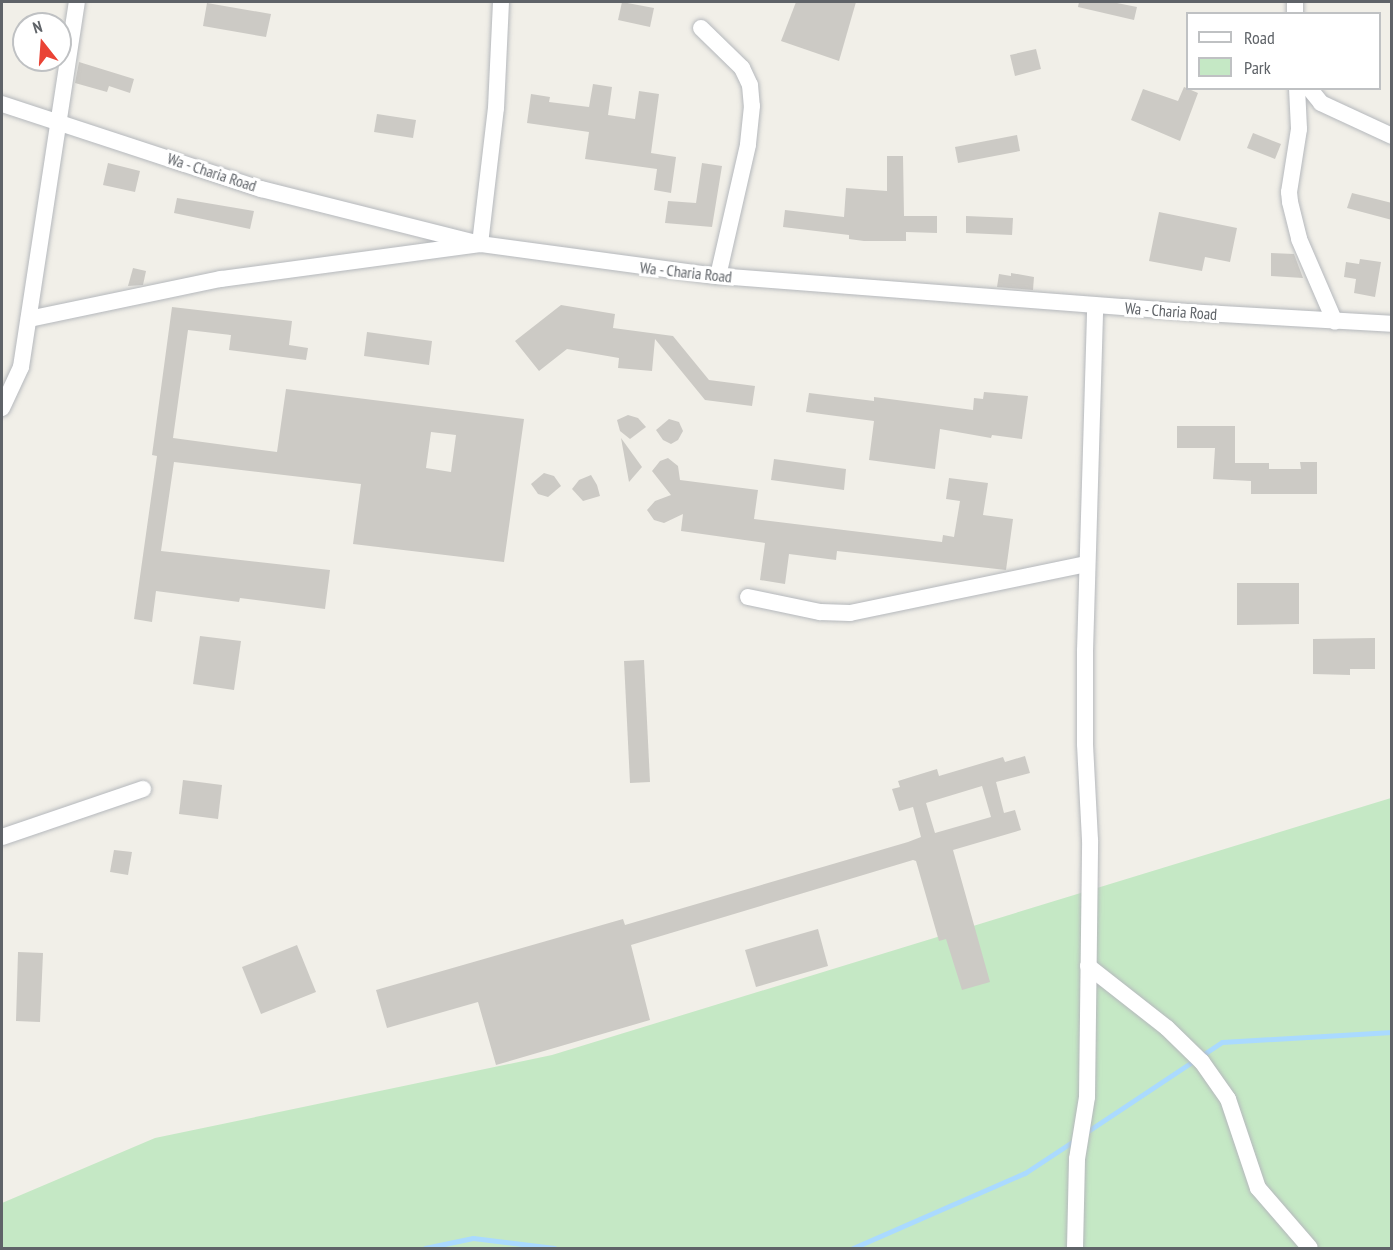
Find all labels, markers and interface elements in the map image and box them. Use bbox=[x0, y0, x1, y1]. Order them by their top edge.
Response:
north arrow bbox=[12, 12, 72, 72]
legend bbox=[1186, 12, 1381, 90]
text: N bbox=[30, 16, 44, 38]
text: Road bbox=[1244, 26, 1275, 49]
text: Park bbox=[1244, 56, 1271, 79]
street label: Wa - Charia Road bbox=[164, 148, 260, 196]
street label: Wa - Charia Road bbox=[638, 258, 734, 286]
street label: Wa - Charia Road bbox=[1124, 298, 1218, 324]

